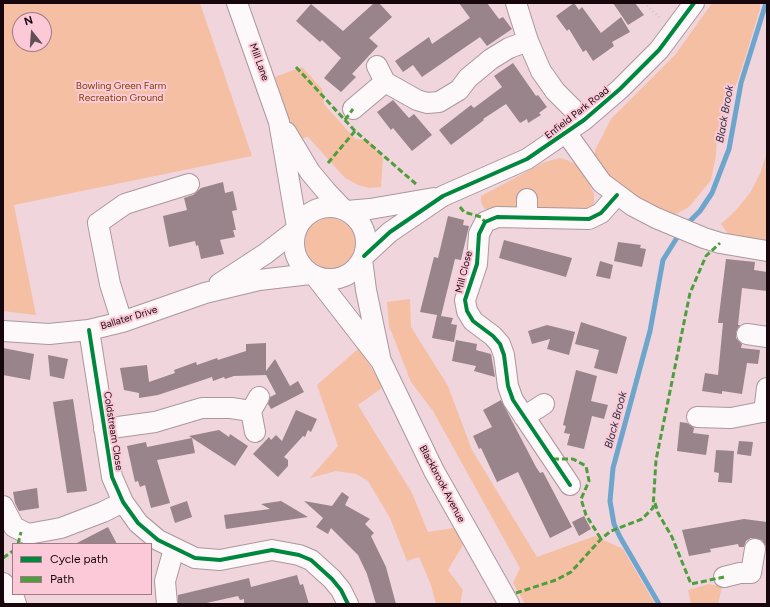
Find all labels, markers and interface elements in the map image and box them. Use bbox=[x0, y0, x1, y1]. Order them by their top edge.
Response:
north arrow bbox=[12, 12, 52, 52]
text: N bbox=[23, 14, 35, 28]
street label: Mill Lane bbox=[247, 42, 271, 82]
park label: Bowling Green Farm Recreation Ground bbox=[76, 80, 166, 104]
street label: Enfield Park Road bbox=[543, 84, 611, 142]
water label: Black Brook bbox=[713, 84, 737, 144]
street label: Mill Close bbox=[453, 250, 475, 294]
street label: Ballater Drive bbox=[99, 304, 159, 332]
water label: Black Brook bbox=[602, 390, 630, 450]
street label: Coldstream Close bbox=[101, 391, 125, 471]
street label: Blackbrook Avenue bbox=[417, 443, 467, 525]
legend bbox=[12, 543, 152, 595]
text: Cycle path bbox=[50, 552, 108, 566]
text: Path bbox=[50, 572, 74, 586]

